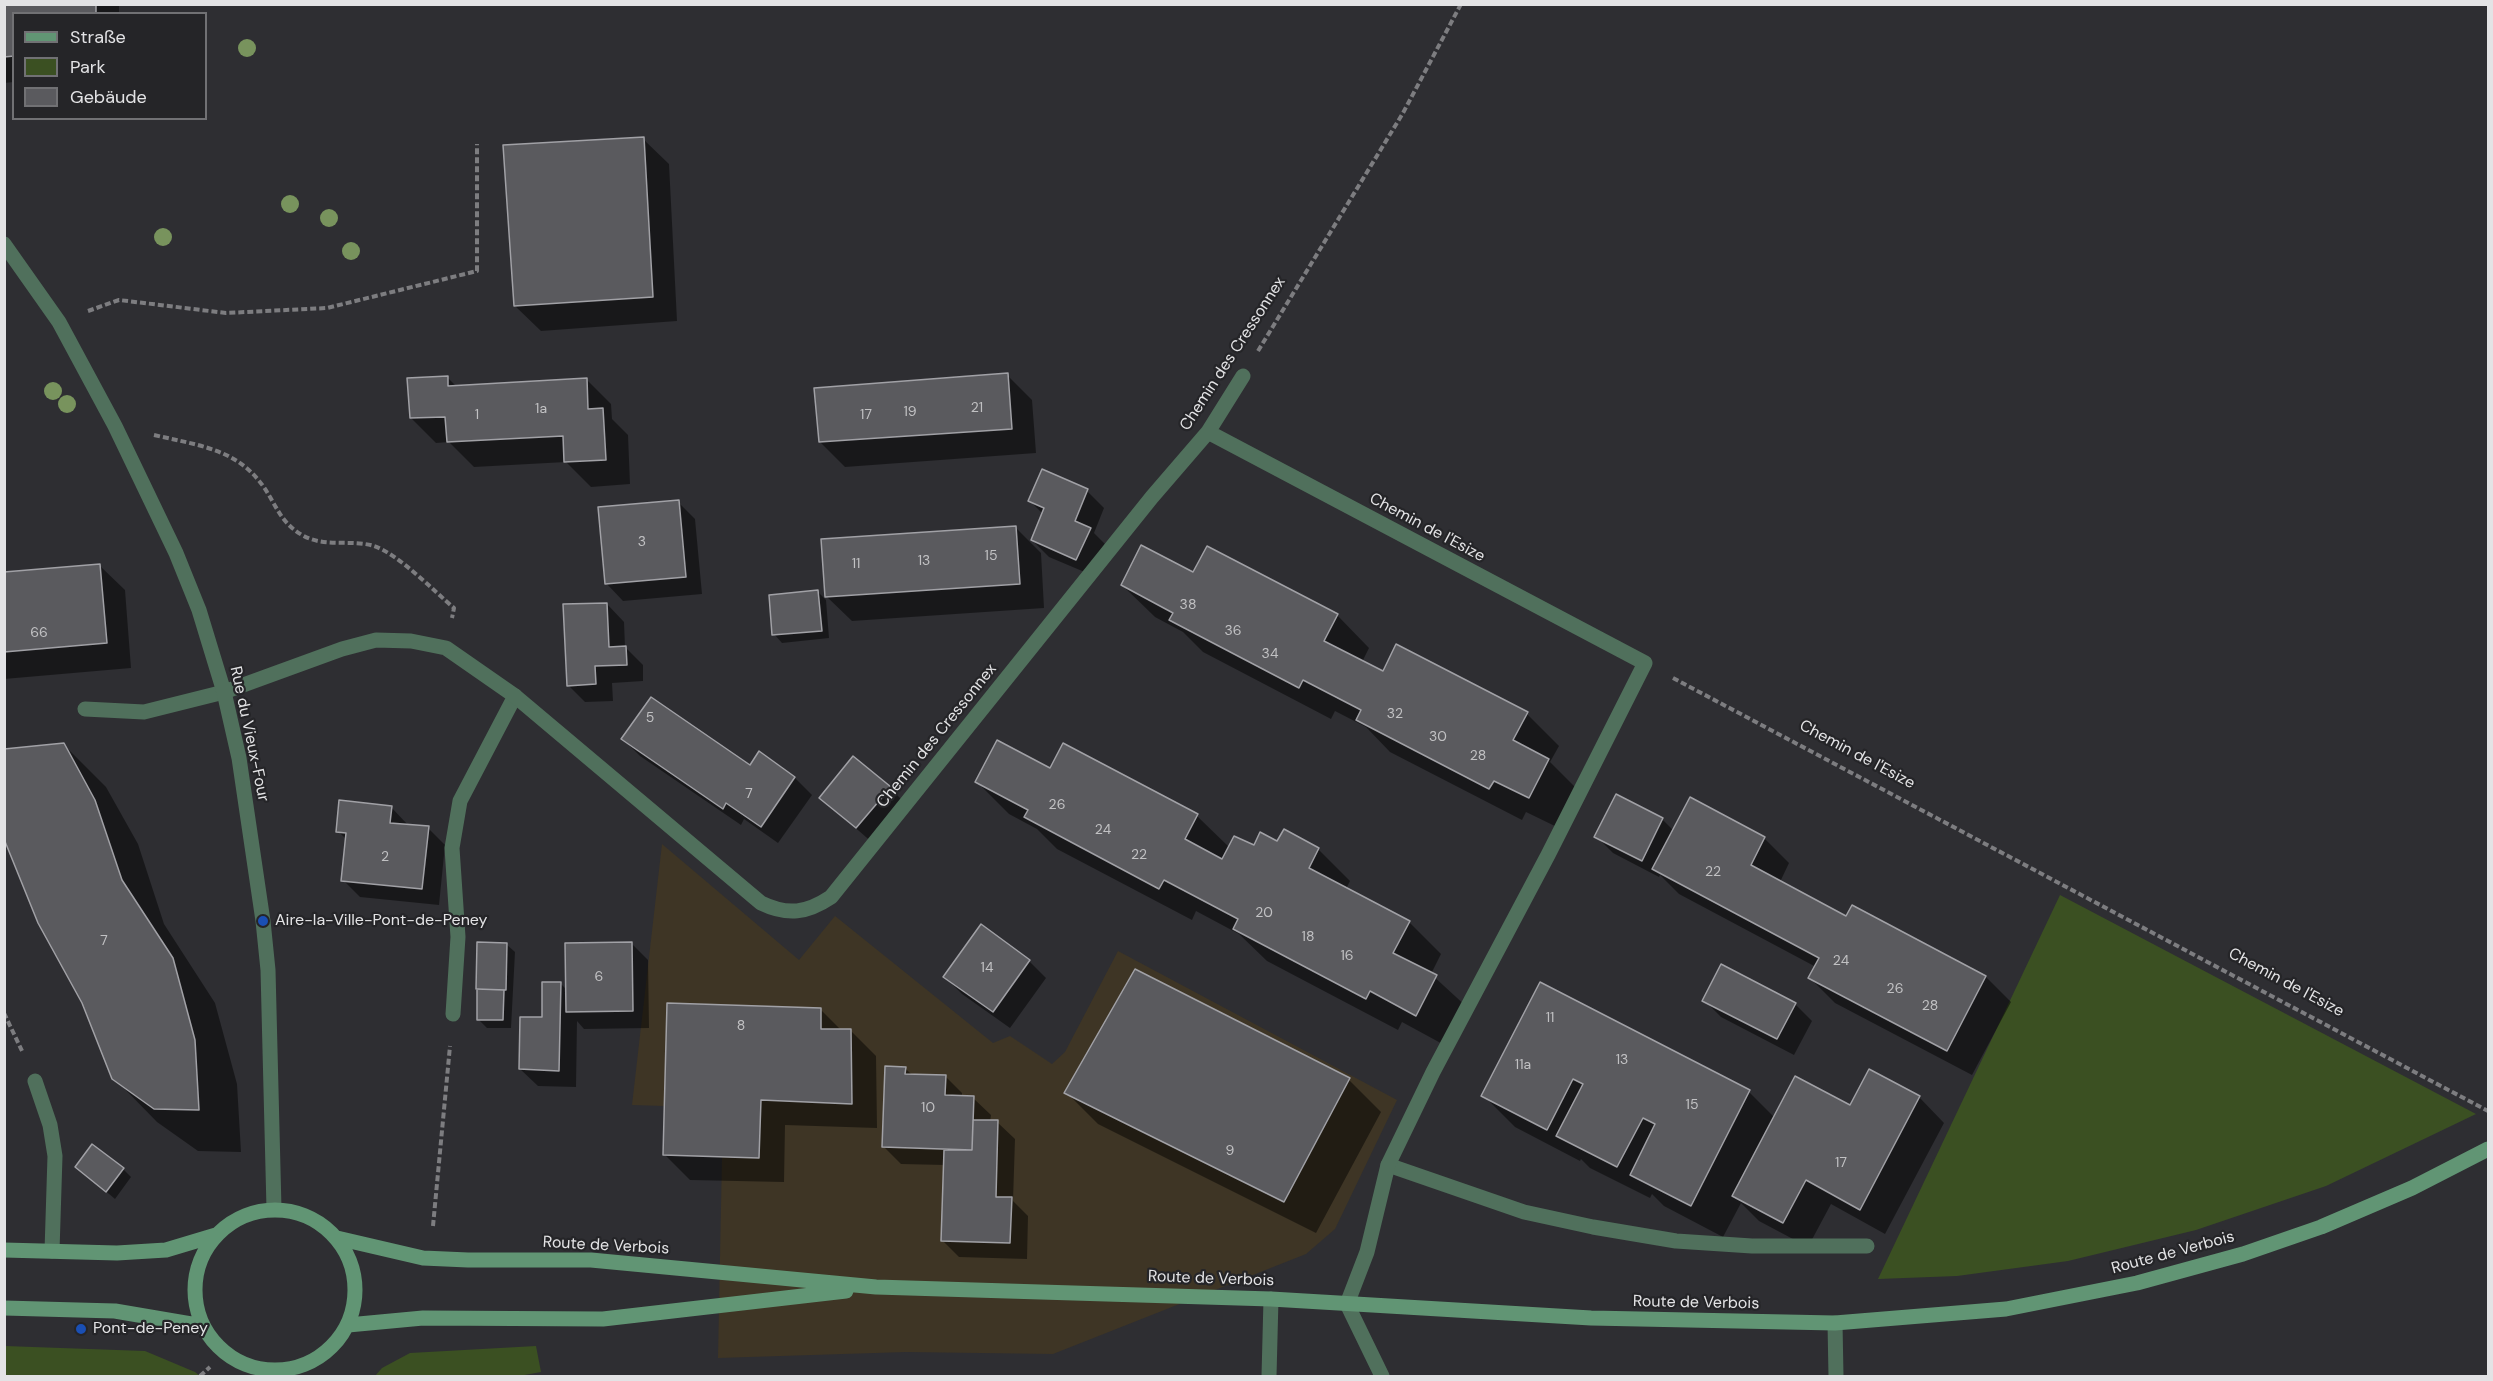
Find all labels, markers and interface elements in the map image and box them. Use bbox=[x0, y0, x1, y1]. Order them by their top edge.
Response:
legend bbox=[12, 12, 207, 120]
text: Straße bbox=[70, 25, 126, 49]
text: Park bbox=[70, 55, 106, 79]
text: Gebäude bbox=[70, 85, 147, 109]
street label: Chemin des Cressonnex bbox=[1176, 274, 1290, 434]
house number: 21 bbox=[971, 400, 983, 416]
house number: 1a bbox=[535, 401, 547, 417]
house number: 19 bbox=[903, 404, 917, 420]
house number: 1 bbox=[475, 407, 479, 423]
house number: 17 bbox=[860, 407, 872, 423]
street label: Chemin de l'Esize bbox=[1366, 489, 1488, 567]
house number: 3 bbox=[638, 534, 646, 550]
house number: 15 bbox=[985, 548, 997, 564]
house number: 13 bbox=[918, 553, 930, 569]
house number: 11 bbox=[852, 556, 860, 572]
house number: 38 bbox=[1180, 597, 1196, 613]
house number: 36 bbox=[1224, 623, 1242, 639]
house number: 66 bbox=[30, 625, 48, 641]
house number: 34 bbox=[1262, 646, 1278, 662]
street label: Chemin des Cressonnex bbox=[873, 660, 1001, 812]
street label: Rue du Vieux-Four bbox=[225, 665, 273, 803]
house number: 32 bbox=[1387, 706, 1403, 722]
house number: 5 bbox=[646, 710, 654, 726]
street label: Chemin de l'Esize bbox=[1796, 716, 1918, 794]
house number: 30 bbox=[1429, 729, 1447, 745]
house number: 28 bbox=[1470, 748, 1486, 764]
house number: 7 bbox=[745, 786, 753, 802]
house number: 26 bbox=[1049, 797, 1065, 813]
house number: 24 bbox=[1095, 822, 1111, 838]
house number: 22 bbox=[1131, 847, 1147, 863]
house number: 2 bbox=[381, 849, 389, 865]
house number: 22 bbox=[1705, 864, 1721, 880]
house number: 20 bbox=[1255, 905, 1273, 921]
place label: Aire-la-Ville-Pont-de-Peney bbox=[275, 911, 487, 931]
marker: Aire-la-Ville-Pont-de-Peney bbox=[256, 914, 270, 928]
house number: 18 bbox=[1302, 929, 1314, 945]
house number: 7 bbox=[100, 933, 108, 949]
street label: Chemin de l'Esize bbox=[2225, 944, 2347, 1022]
house number: 16 bbox=[1340, 948, 1354, 964]
house number: 24 bbox=[1833, 953, 1849, 969]
house number: 14 bbox=[981, 960, 993, 976]
house number: 6 bbox=[595, 969, 603, 985]
house number: 26 bbox=[1887, 981, 1903, 997]
house number: 28 bbox=[1922, 998, 1938, 1014]
house number: 11 bbox=[1546, 1010, 1554, 1026]
house number: 8 bbox=[737, 1018, 745, 1034]
house number: 13 bbox=[1616, 1052, 1628, 1068]
house number: 11a bbox=[1515, 1057, 1531, 1073]
house number: 15 bbox=[1686, 1097, 1698, 1113]
house number: 10 bbox=[921, 1100, 935, 1116]
house number: 9 bbox=[1226, 1143, 1234, 1159]
house number: 17 bbox=[1835, 1155, 1847, 1171]
street label: Route de Verbois bbox=[2109, 1227, 2237, 1279]
street label: Route de Verbois bbox=[542, 1233, 670, 1259]
street label: Route de Verbois bbox=[1147, 1267, 1275, 1291]
street label: Route de Verbois bbox=[1633, 1292, 1759, 1314]
place label: Pont-de-Peney bbox=[93, 1319, 208, 1339]
marker: Pont-de-Peney bbox=[74, 1322, 88, 1336]

